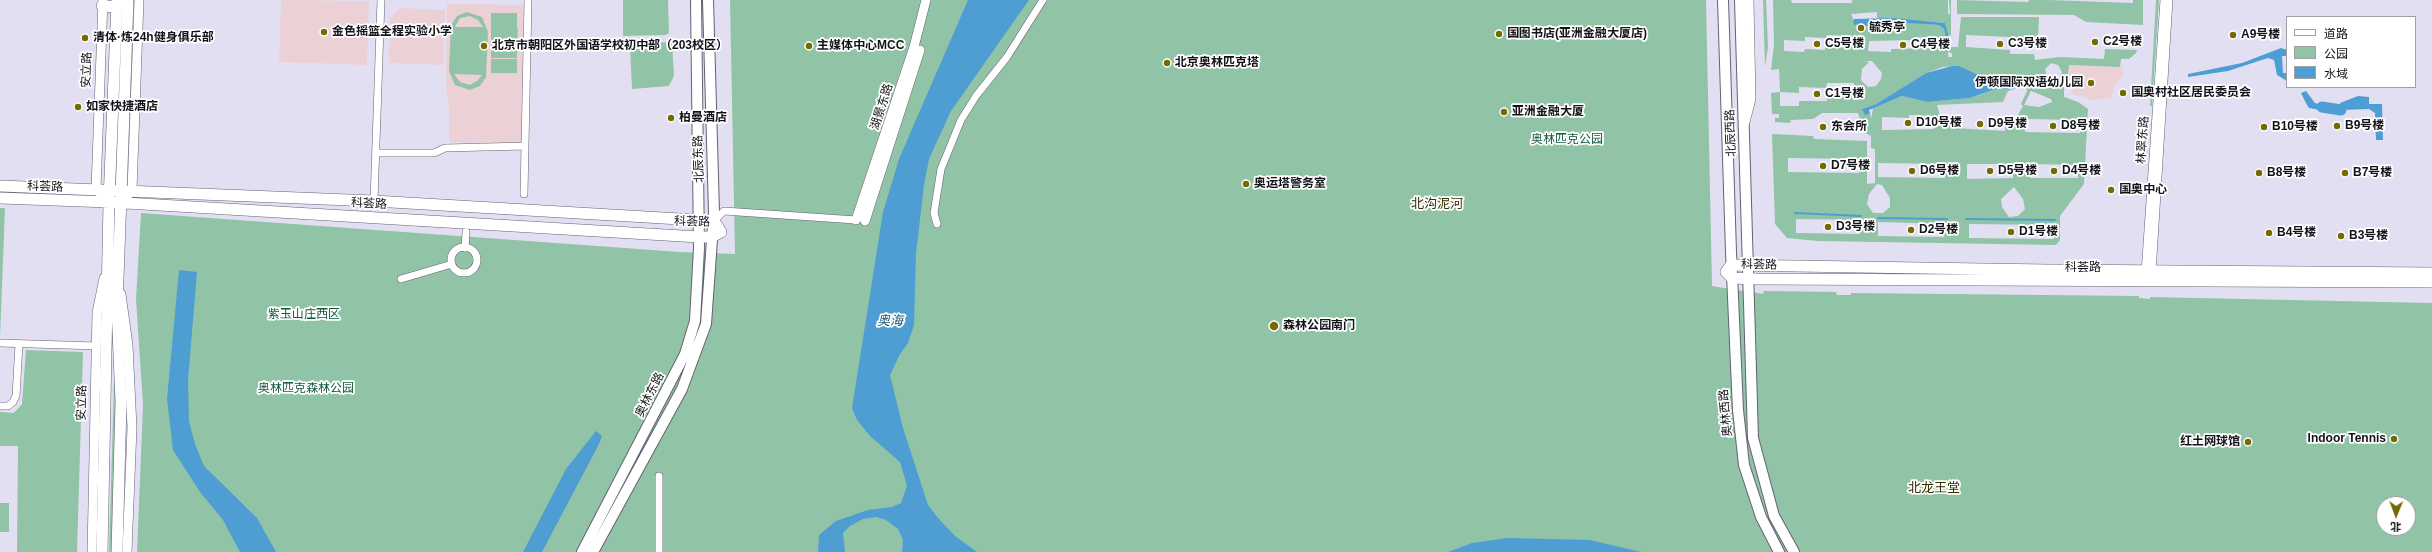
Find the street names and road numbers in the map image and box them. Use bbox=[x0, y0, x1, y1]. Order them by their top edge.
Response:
street label: 安立路 bbox=[79, 52, 95, 88]
street label: 湖景东路 bbox=[868, 82, 896, 132]
street label: 北辰西路 bbox=[1723, 109, 1739, 157]
street label: 林翠东路 bbox=[2134, 116, 2152, 164]
street label: 北辰东路 bbox=[691, 135, 707, 183]
street label: 科荟路 bbox=[27, 179, 63, 195]
street label: 科荟路 bbox=[351, 196, 387, 212]
street label: 科荟路 bbox=[674, 214, 710, 230]
street label: 科荟路 bbox=[1741, 257, 1777, 273]
street label: 科荟路 bbox=[2065, 261, 2101, 275]
street label: 奥林东路 bbox=[633, 370, 667, 420]
street label: 安立路 bbox=[74, 385, 90, 421]
street label: 奥林西路 bbox=[1717, 388, 1735, 438]

